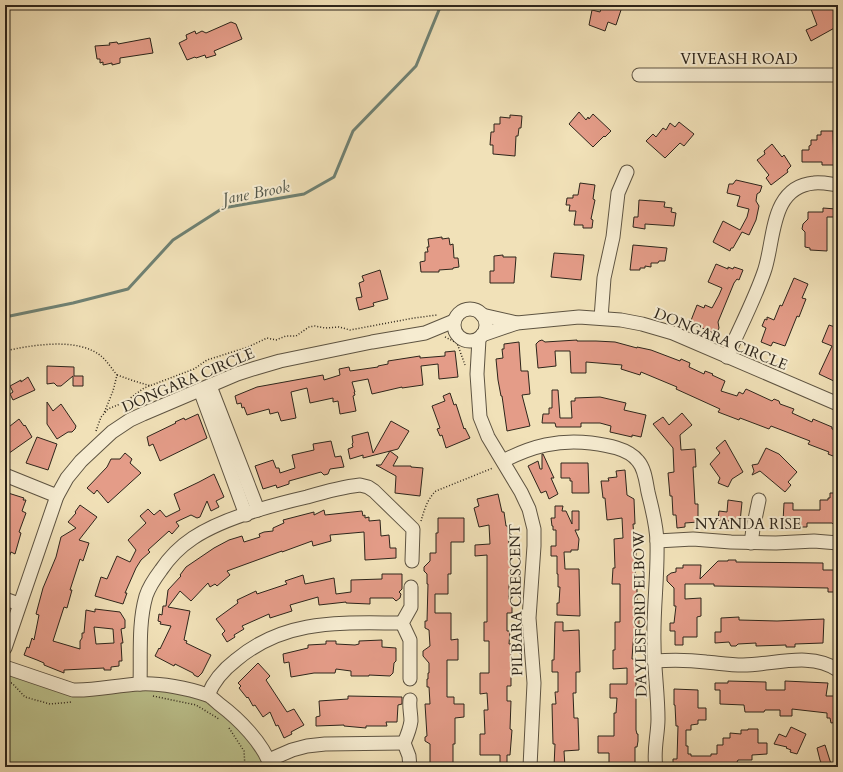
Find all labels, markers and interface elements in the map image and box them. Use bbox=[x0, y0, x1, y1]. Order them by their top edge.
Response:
street label: VIVEASH ROAD bbox=[680, 49, 798, 69]
water label: Jane Brook bbox=[217, 176, 292, 211]
street label: DONGARA CIRCLE bbox=[651, 303, 791, 375]
street label: DONGARA CIRCLE bbox=[119, 343, 257, 417]
street label: NYANDA RISE bbox=[695, 514, 801, 534]
street label: PILBARA CRESCENT bbox=[505, 524, 527, 676]
street label: DAYLESFORD ELBOW bbox=[629, 530, 651, 697]

